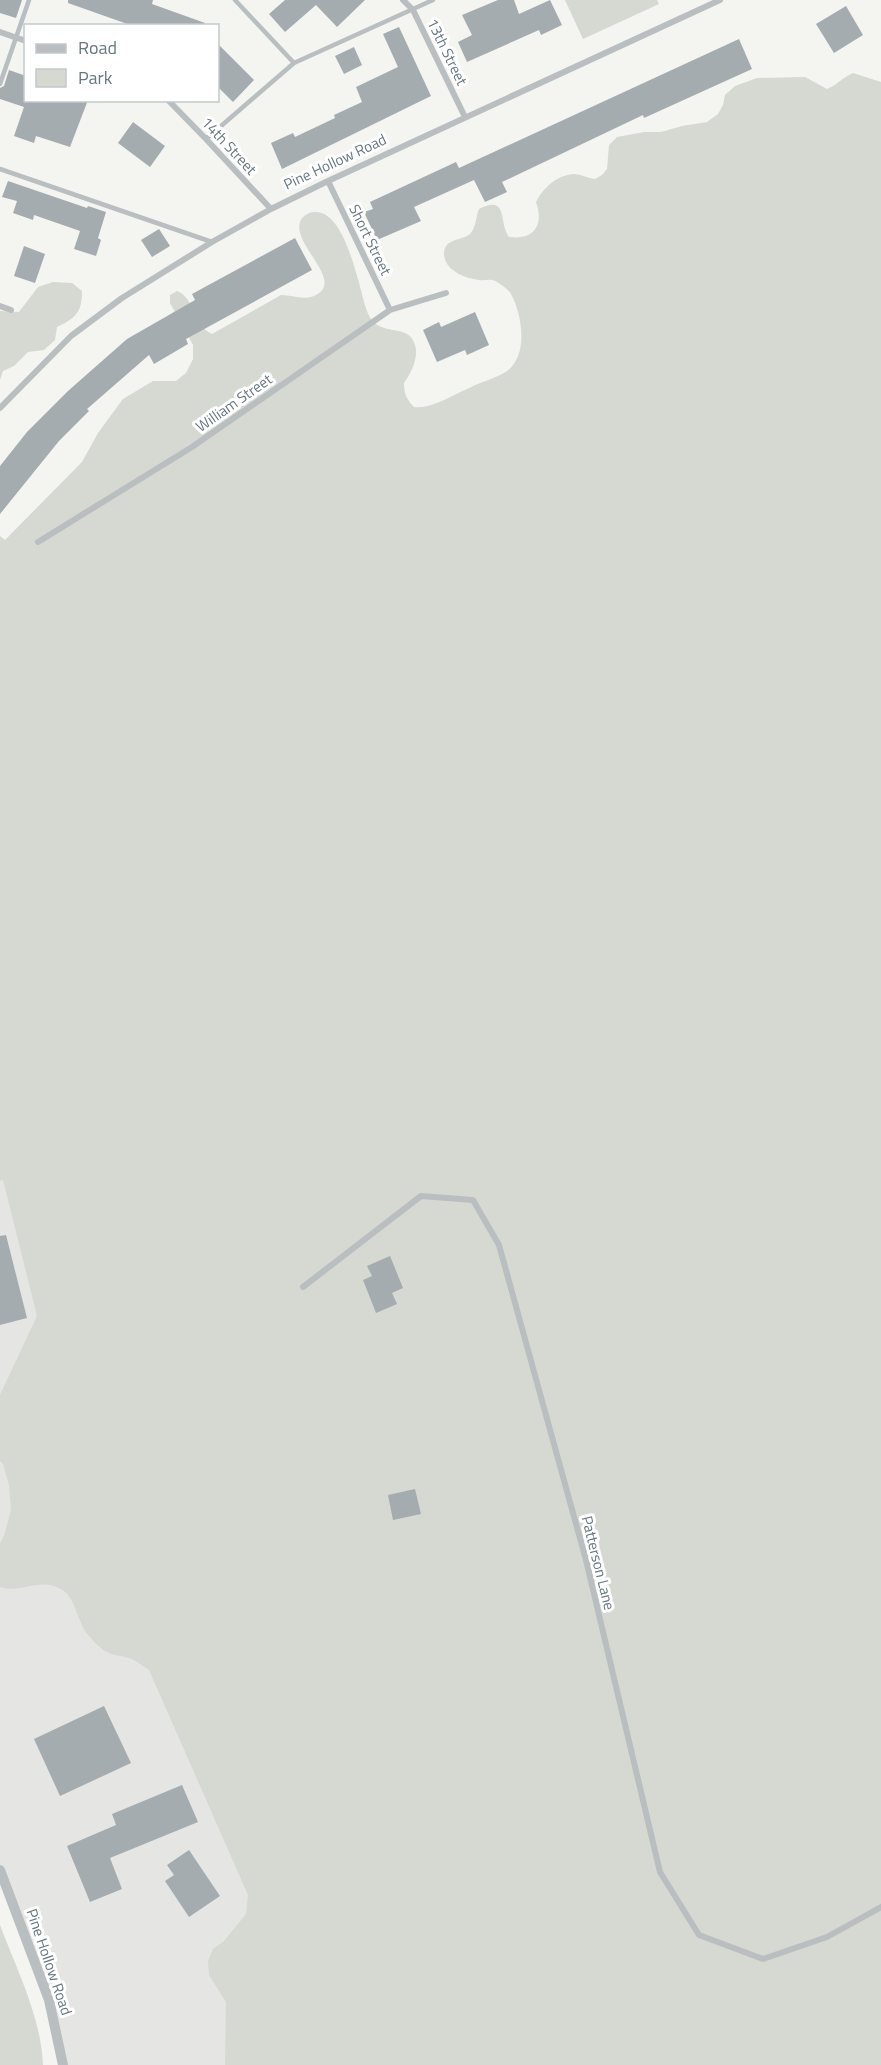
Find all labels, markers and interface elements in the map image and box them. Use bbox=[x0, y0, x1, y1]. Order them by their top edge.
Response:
street label: 13th Street bbox=[421, 14, 474, 90]
legend bbox=[24, 24, 219, 102]
text: Road bbox=[78, 34, 117, 61]
text: Park bbox=[78, 64, 113, 91]
street label: 14th Street bbox=[196, 111, 263, 180]
street label: Pine Hollow Road bbox=[280, 128, 390, 195]
street label: Short Street bbox=[343, 200, 398, 280]
street label: William Street bbox=[191, 367, 277, 437]
street label: Patterson Lane bbox=[576, 1513, 621, 1612]
street label: Pine Hollow Road bbox=[21, 1906, 78, 2018]

